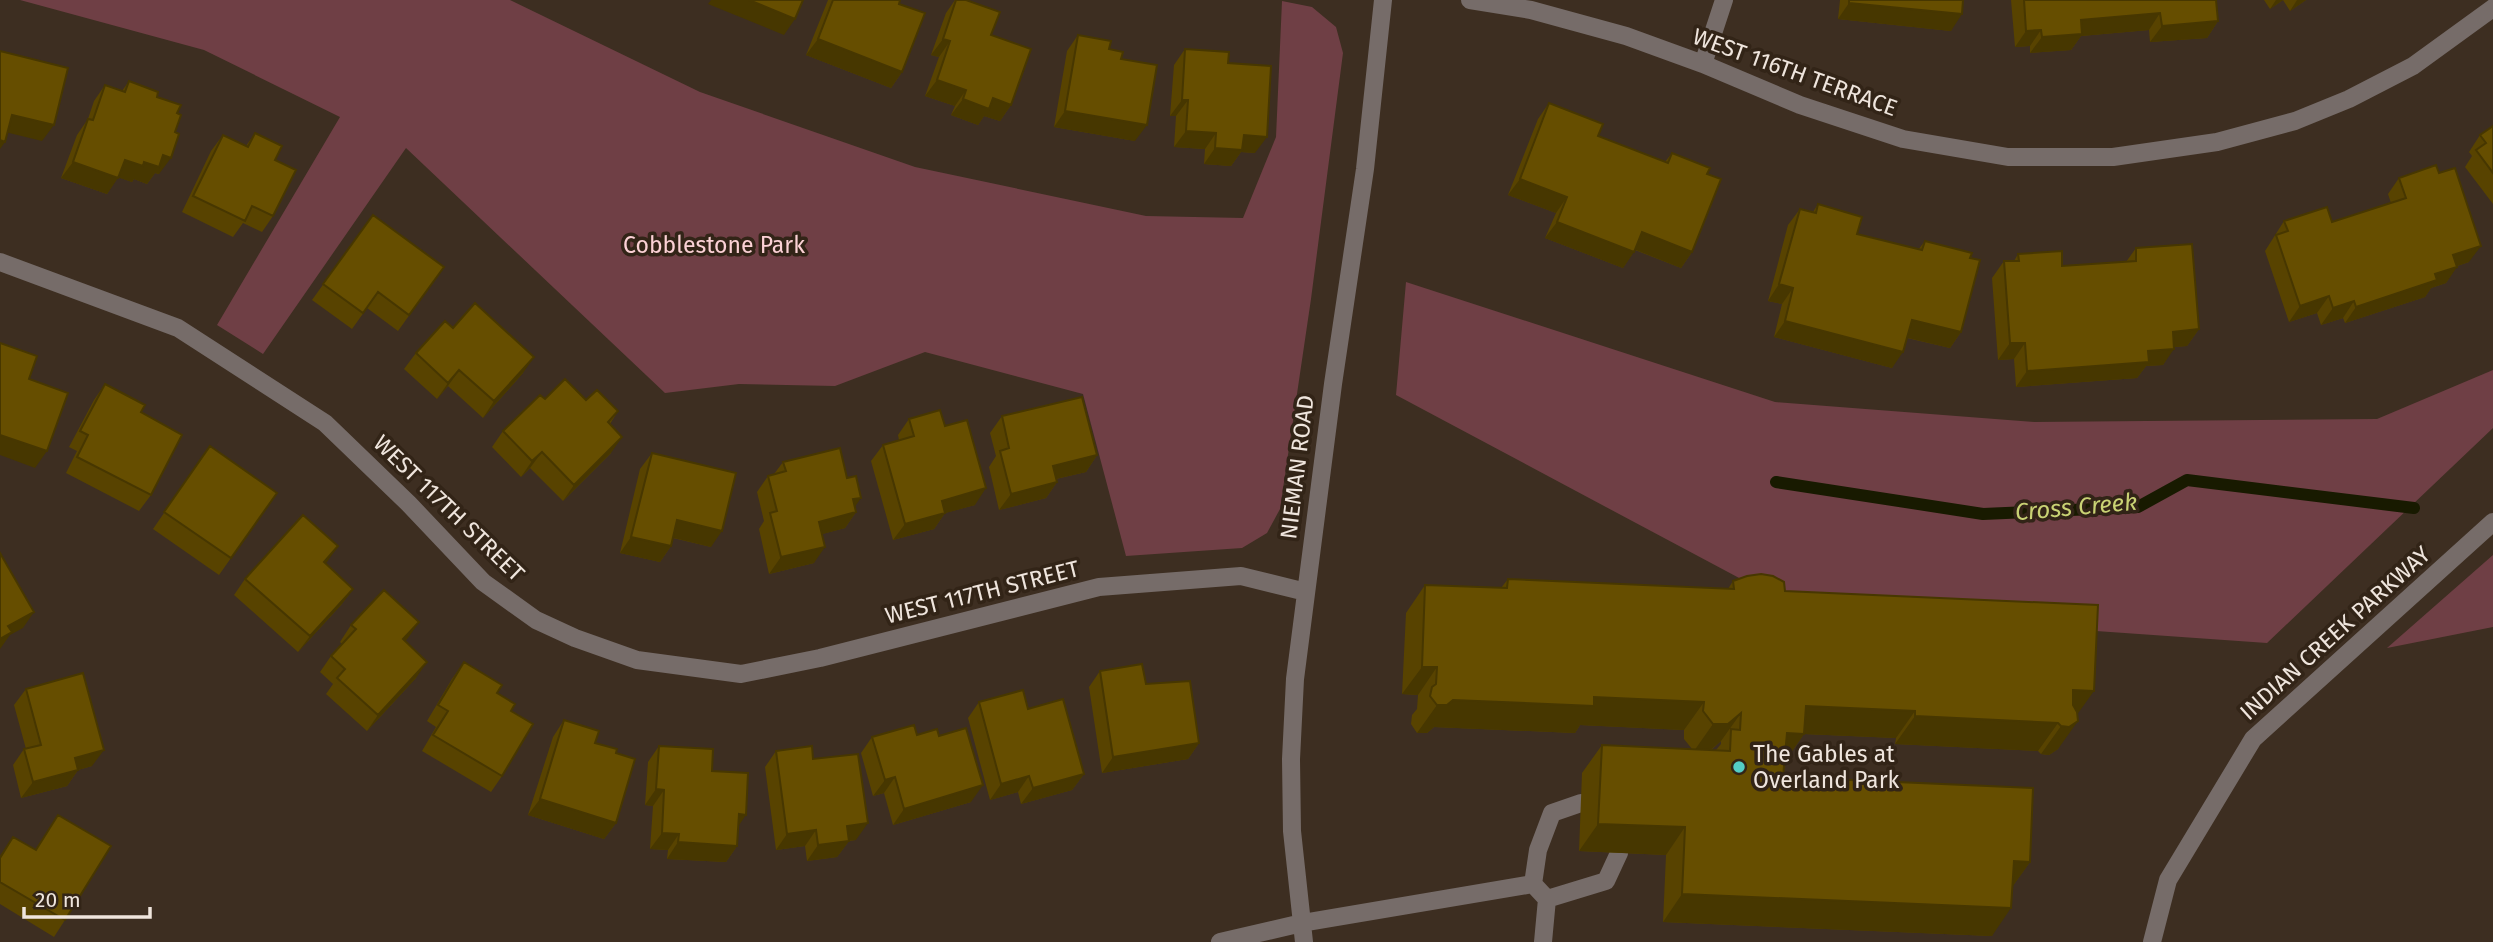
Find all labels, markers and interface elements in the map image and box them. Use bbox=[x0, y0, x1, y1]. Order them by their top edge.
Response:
street label: WEST 116TH TERRACE bbox=[1689, 22, 1901, 122]
park label: Cobblestone Park bbox=[623, 231, 805, 259]
street label: NIEMAN ROAD bbox=[1274, 393, 1320, 541]
street label: WEST 117TH STREET bbox=[368, 429, 530, 587]
water label: Cross Creek bbox=[2014, 488, 2138, 526]
street label: INDIAN CREEK PARKWAY bbox=[2234, 540, 2436, 726]
street label: WEST 117TH STREET bbox=[882, 554, 1082, 630]
place label: The Gables at Overland Park bbox=[1753, 740, 1900, 794]
marker: The Gables at Overland Park bbox=[1731, 759, 1747, 775]
scale bar bbox=[24, 876, 150, 920]
text: 20 m bbox=[35, 887, 81, 913]

